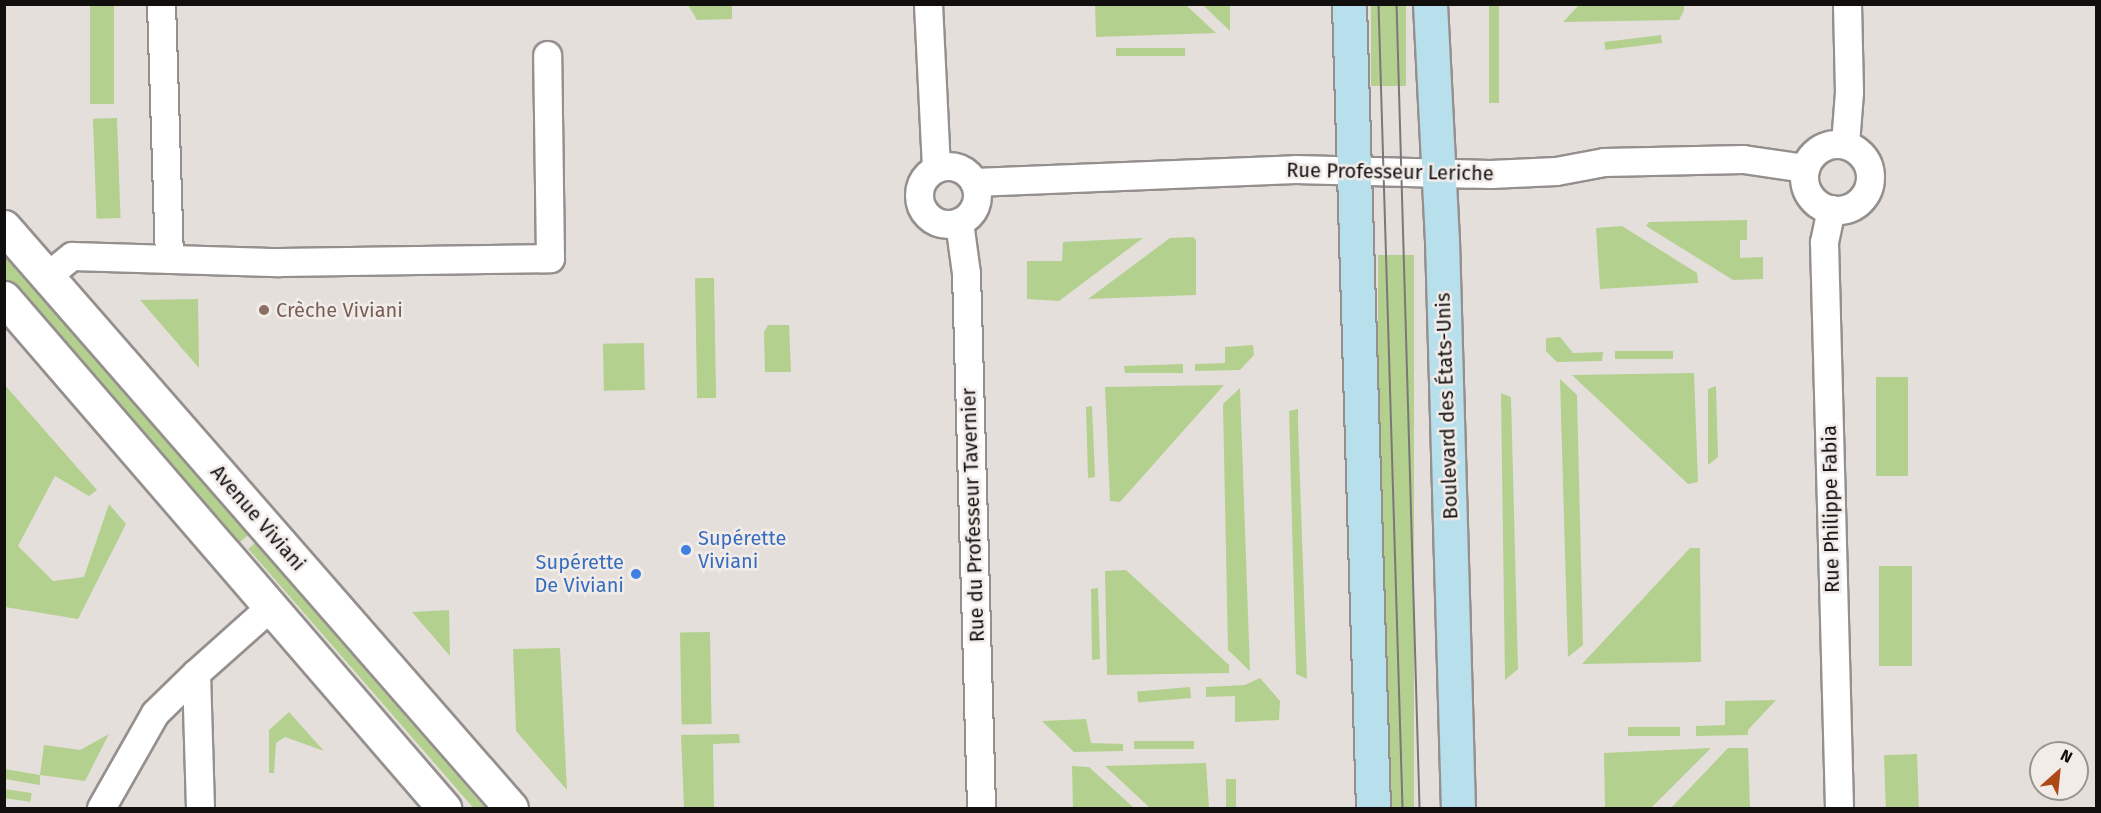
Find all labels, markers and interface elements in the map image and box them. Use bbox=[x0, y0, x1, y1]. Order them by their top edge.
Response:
street label: Rue Professeur Leriche bbox=[1286, 158, 1494, 186]
street label: Boulevard des États-Unis bbox=[1431, 292, 1463, 520]
place label: Crèche Viviani bbox=[276, 298, 403, 322]
marker: Crèche Viviani bbox=[257, 303, 271, 317]
street label: Rue du Professeur Tavernier bbox=[957, 387, 989, 643]
street label: Rue Philippe Fabia bbox=[1818, 425, 1844, 593]
street label: Avenue Viviani bbox=[206, 460, 310, 576]
place label: Supérette Viviani bbox=[698, 526, 786, 573]
marker: Supérette Viviani bbox=[679, 543, 693, 557]
place label: Supérette De Viviani bbox=[534, 550, 624, 597]
marker: Supérette De Viviani bbox=[629, 567, 643, 581]
north arrow bbox=[2029, 741, 2089, 801]
text: N bbox=[2057, 745, 2076, 767]

